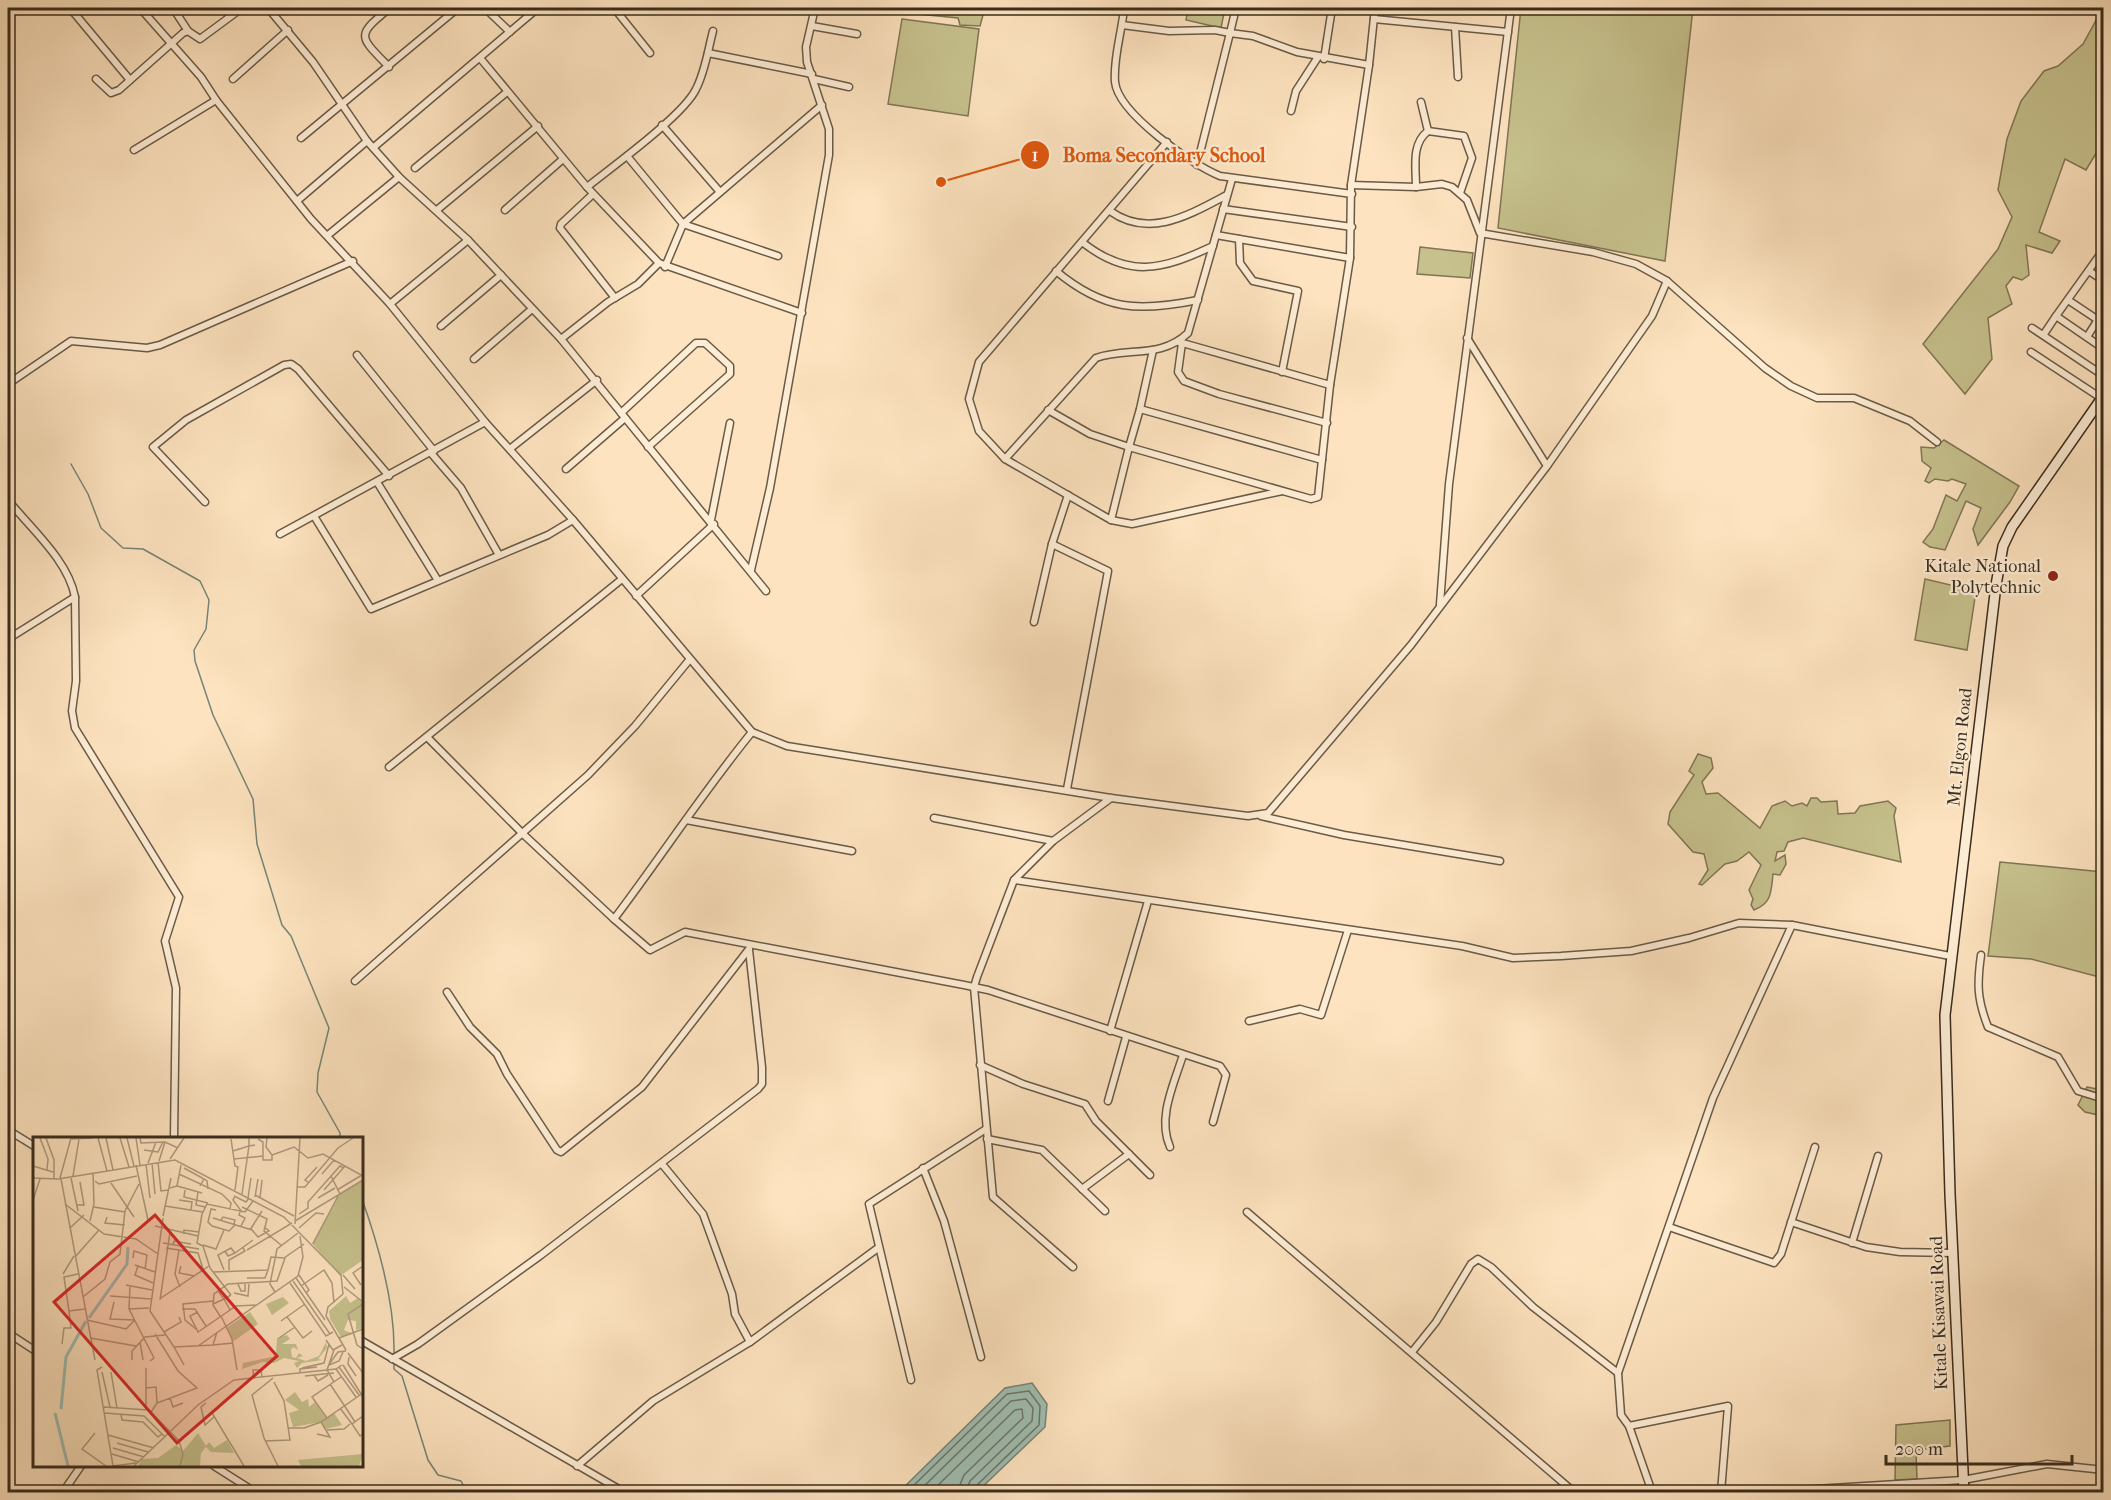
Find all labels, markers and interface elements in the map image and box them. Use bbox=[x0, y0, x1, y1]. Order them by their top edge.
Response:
callout: Boma Secondary School bbox=[1020, 136, 1277, 174]
text: Boma Secondary School bbox=[1062, 144, 1266, 167]
text: 1 bbox=[1032, 145, 1038, 166]
place label: Kitale National Polytechnic bbox=[1924, 556, 2041, 598]
marker: Kitale National Polytechnic bbox=[2046, 569, 2060, 583]
street label: Mt. Elgon Road bbox=[1943, 687, 1977, 807]
inset map bbox=[33, 1137, 363, 1467]
street label: Kitale Kisawai Road bbox=[1926, 1235, 1952, 1391]
scale bar bbox=[1886, 1428, 2072, 1466]
text: 200 m bbox=[1895, 1439, 1943, 1460]

